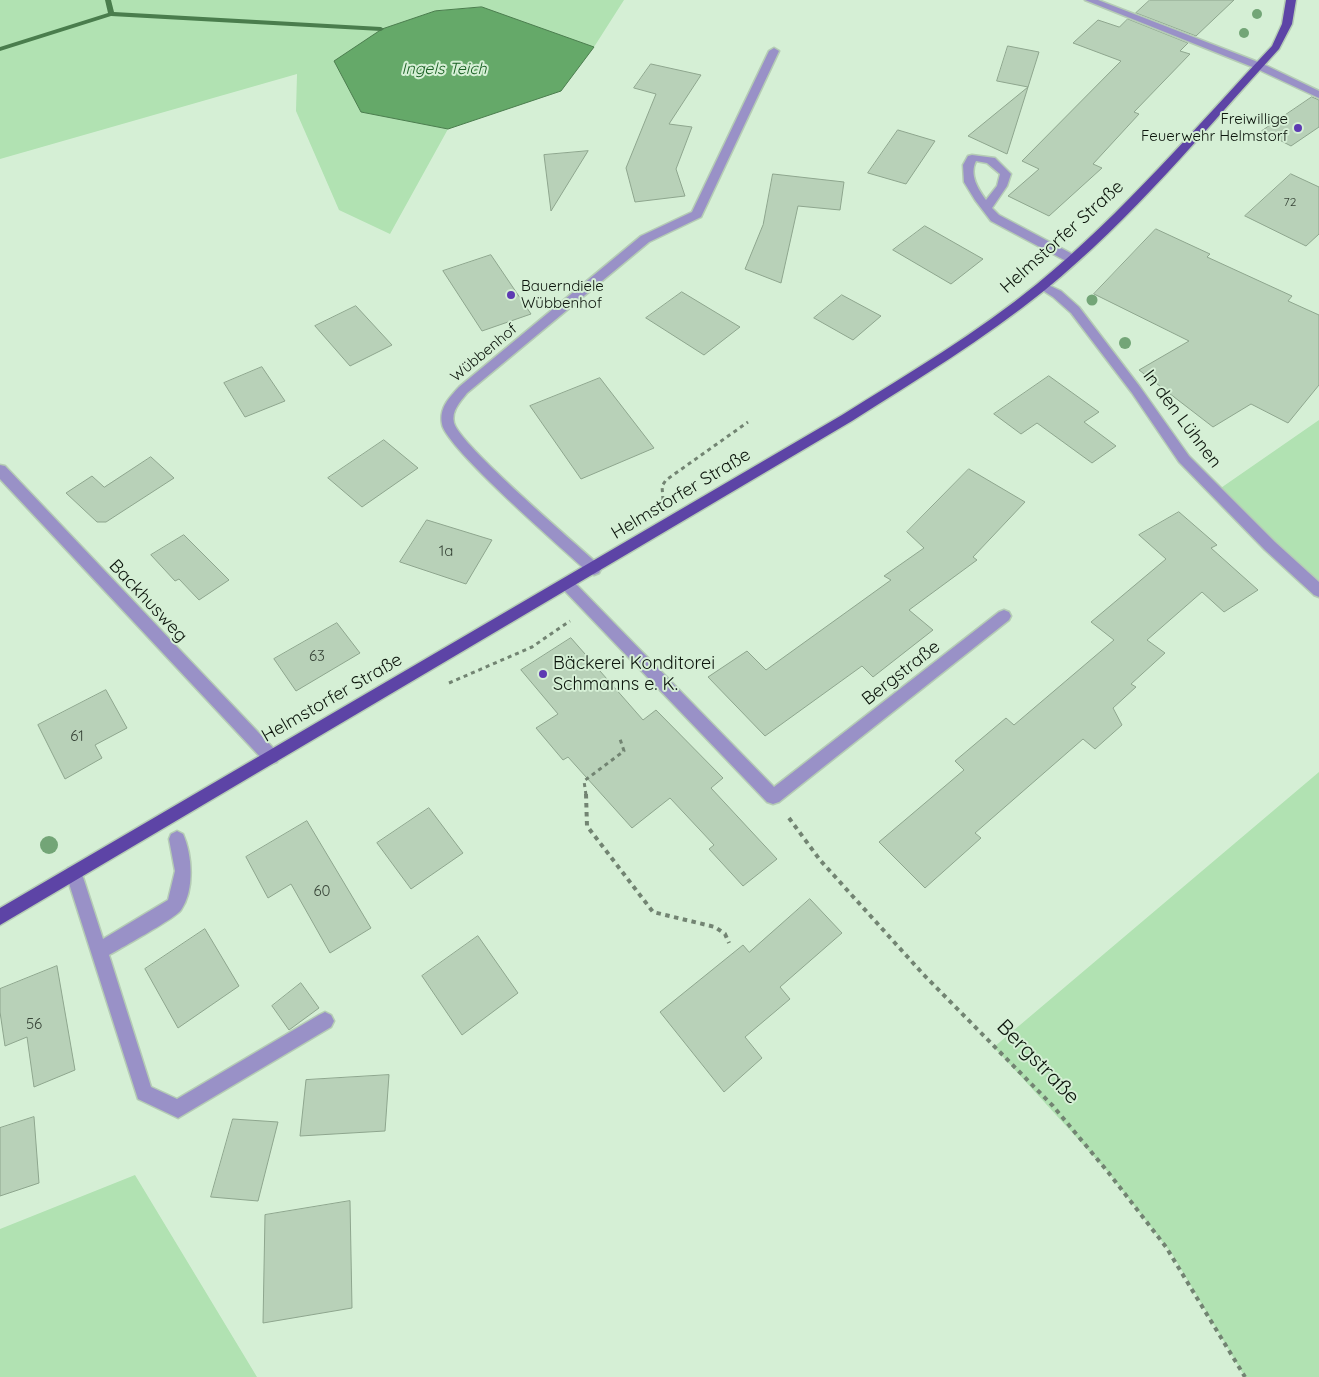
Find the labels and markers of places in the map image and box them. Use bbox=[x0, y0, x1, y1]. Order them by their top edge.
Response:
place label: Freiwillige Feuerwehr Helmstorf bbox=[1141, 110, 1288, 145]
marker: Freiwillige Feuerwehr Helmstorf bbox=[1292, 122, 1304, 134]
place label: Bauerndiele Wübbenhof bbox=[521, 277, 604, 312]
marker: Bauerndiele Wübbenhof bbox=[505, 289, 517, 301]
place label: Bäckerei Konditorei Schmanns e. K. bbox=[553, 653, 715, 696]
marker: Bäckerei Konditorei Schmanns e. K. bbox=[537, 668, 549, 680]

